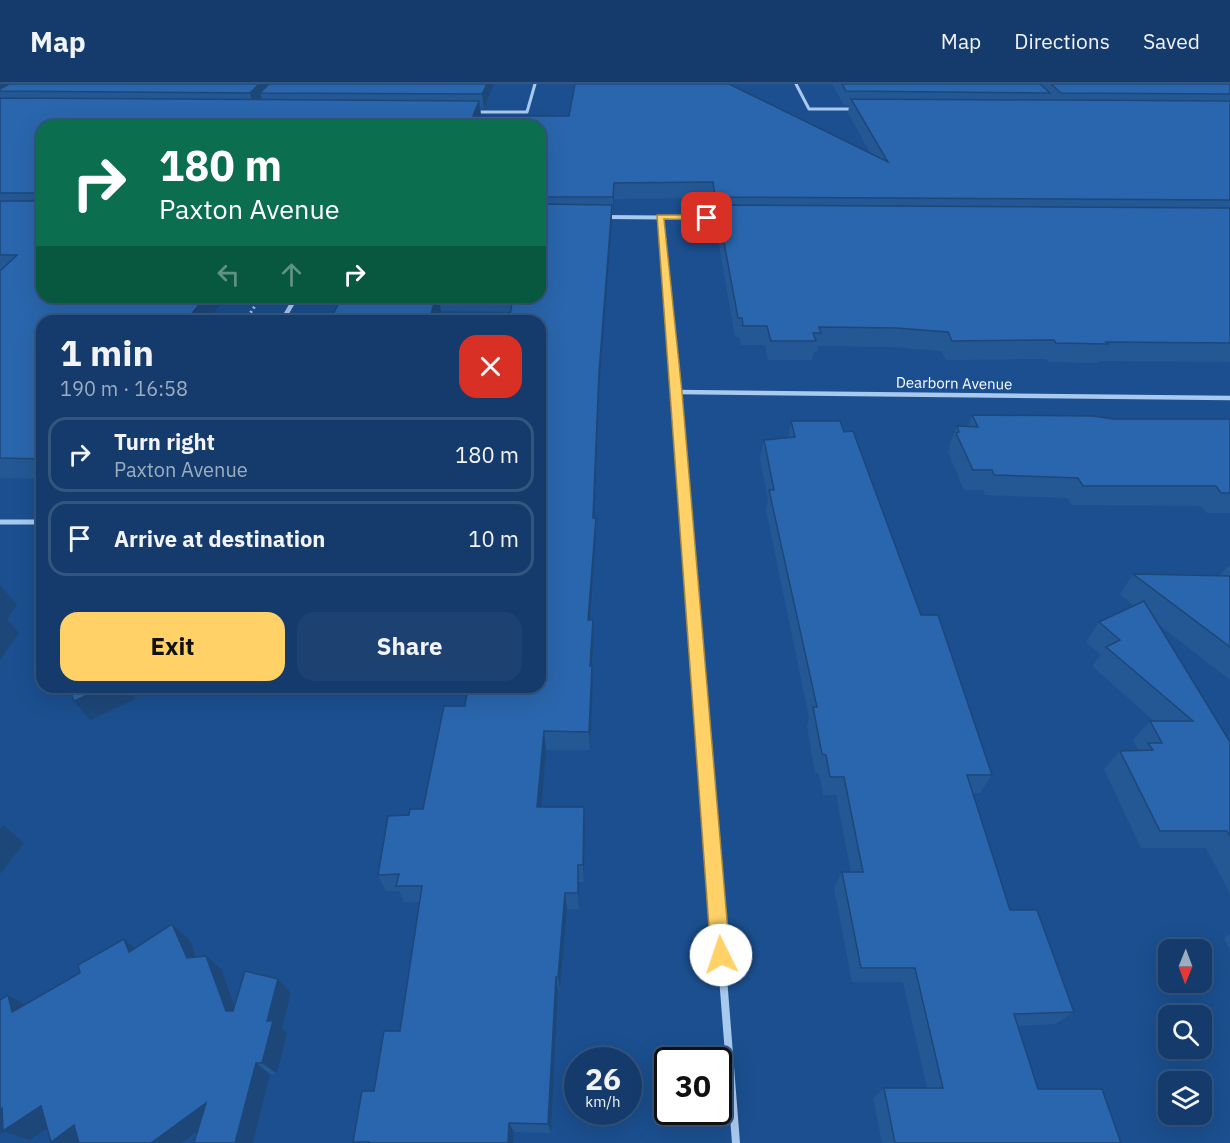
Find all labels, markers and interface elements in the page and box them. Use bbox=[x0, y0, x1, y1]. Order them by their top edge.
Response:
text: Map bbox=[30, 23, 86, 60]
text: Map bbox=[941, 27, 981, 55]
text: Directions bbox=[1014, 27, 1110, 55]
text: Saved bbox=[1143, 27, 1200, 55]
text: 180 m bbox=[159, 138, 282, 193]
icon: right bbox=[60, 144, 138, 222]
text: Paxton Avenue bbox=[159, 191, 340, 226]
pin bbox=[681, 192, 732, 243]
icon: arrive bbox=[690, 201, 723, 234]
icon: left bbox=[212, 258, 245, 291]
icon: ahead bbox=[275, 258, 308, 291]
icon: right bbox=[338, 258, 371, 291]
text: 1 min bbox=[60, 329, 154, 376]
button: close bbox=[459, 335, 522, 398]
street label: Dearborn Avenue bbox=[896, 372, 1012, 394]
text: 190 m · 16:58 bbox=[60, 375, 188, 402]
text: Turn right bbox=[114, 427, 215, 456]
icon: right bbox=[63, 438, 96, 471]
text: 180 m bbox=[455, 440, 519, 469]
text: Paxton Avenue bbox=[114, 456, 248, 483]
icon: arrive bbox=[63, 522, 96, 555]
text: Arrive at destination bbox=[114, 524, 325, 553]
text: 10 m bbox=[468, 524, 519, 553]
button: Exit bbox=[60, 612, 285, 681]
button: Share bbox=[297, 612, 522, 681]
position arrow bbox=[689, 923, 753, 987]
north arrow bbox=[1158, 939, 1212, 993]
map controls bbox=[1158, 939, 1212, 1125]
button: search bbox=[1158, 1005, 1212, 1059]
speed limit sign: 30 bbox=[654, 1047, 732, 1125]
text: 26 bbox=[585, 1059, 621, 1098]
button: layers bbox=[1158, 1071, 1212, 1125]
text: km/h bbox=[585, 1092, 621, 1111]

